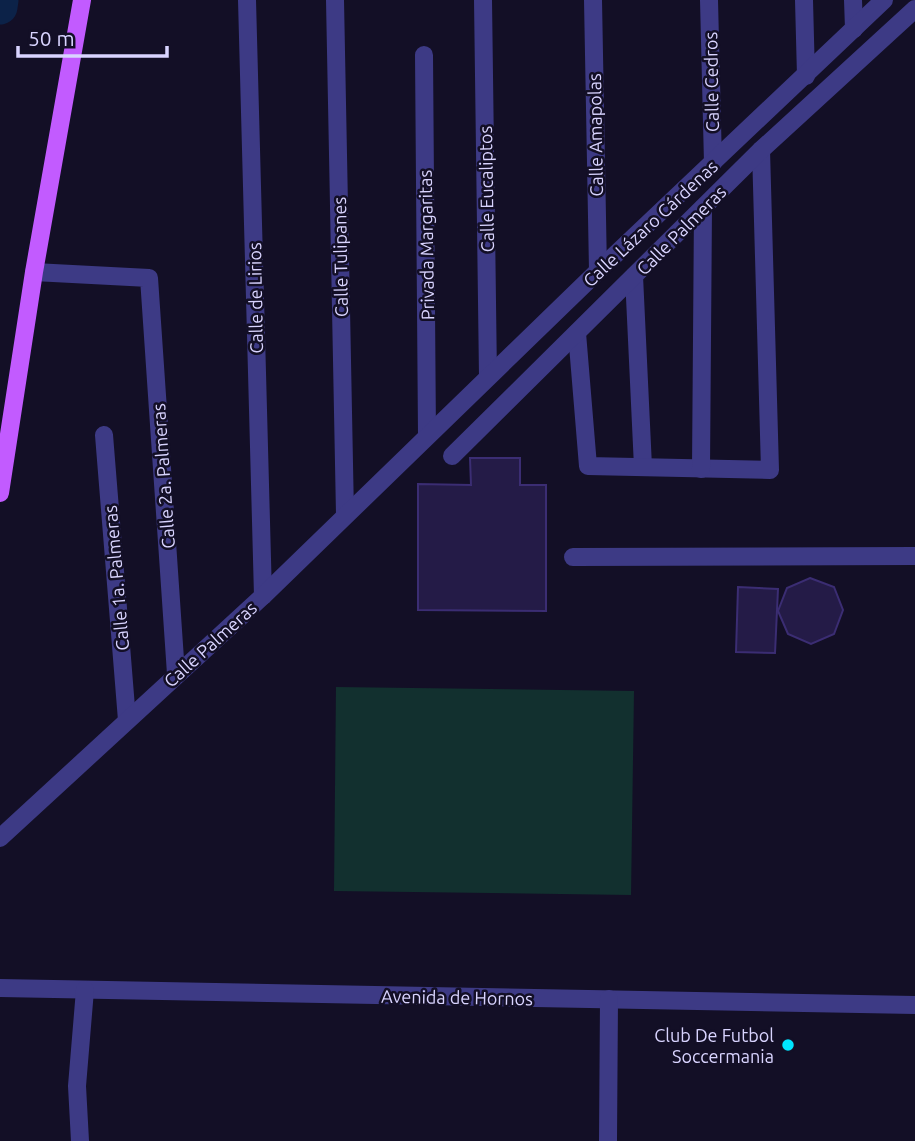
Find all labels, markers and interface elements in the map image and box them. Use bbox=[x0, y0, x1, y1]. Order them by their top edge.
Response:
scale bar bbox=[18, 14, 166, 58]
text: 50 m bbox=[28, 26, 75, 50]
street label: Calle Cedros bbox=[700, 31, 722, 132]
street label: Calle Amapolas bbox=[584, 73, 606, 197]
street label: Calle Eucaliptos bbox=[475, 125, 497, 252]
street label: Calle Lázaro Cárdenas bbox=[579, 156, 721, 290]
street label: Privada Margaritas bbox=[415, 169, 437, 320]
street label: Calle Palmeras bbox=[632, 181, 730, 279]
street label: Calle Tulipanes bbox=[329, 196, 351, 317]
street label: Calle de Lirios bbox=[244, 242, 266, 354]
street label: Calle 2a. Palmeras bbox=[148, 402, 178, 549]
street label: Calle 1a. Palmeras bbox=[100, 504, 132, 651]
street label: Calle Palmeras bbox=[160, 597, 261, 691]
street label: Avenida de Hornos bbox=[381, 986, 533, 1008]
place label: Club De Futbol Soccermania bbox=[654, 1025, 774, 1066]
marker: Club De Futbol Soccermania bbox=[780, 1037, 796, 1053]

